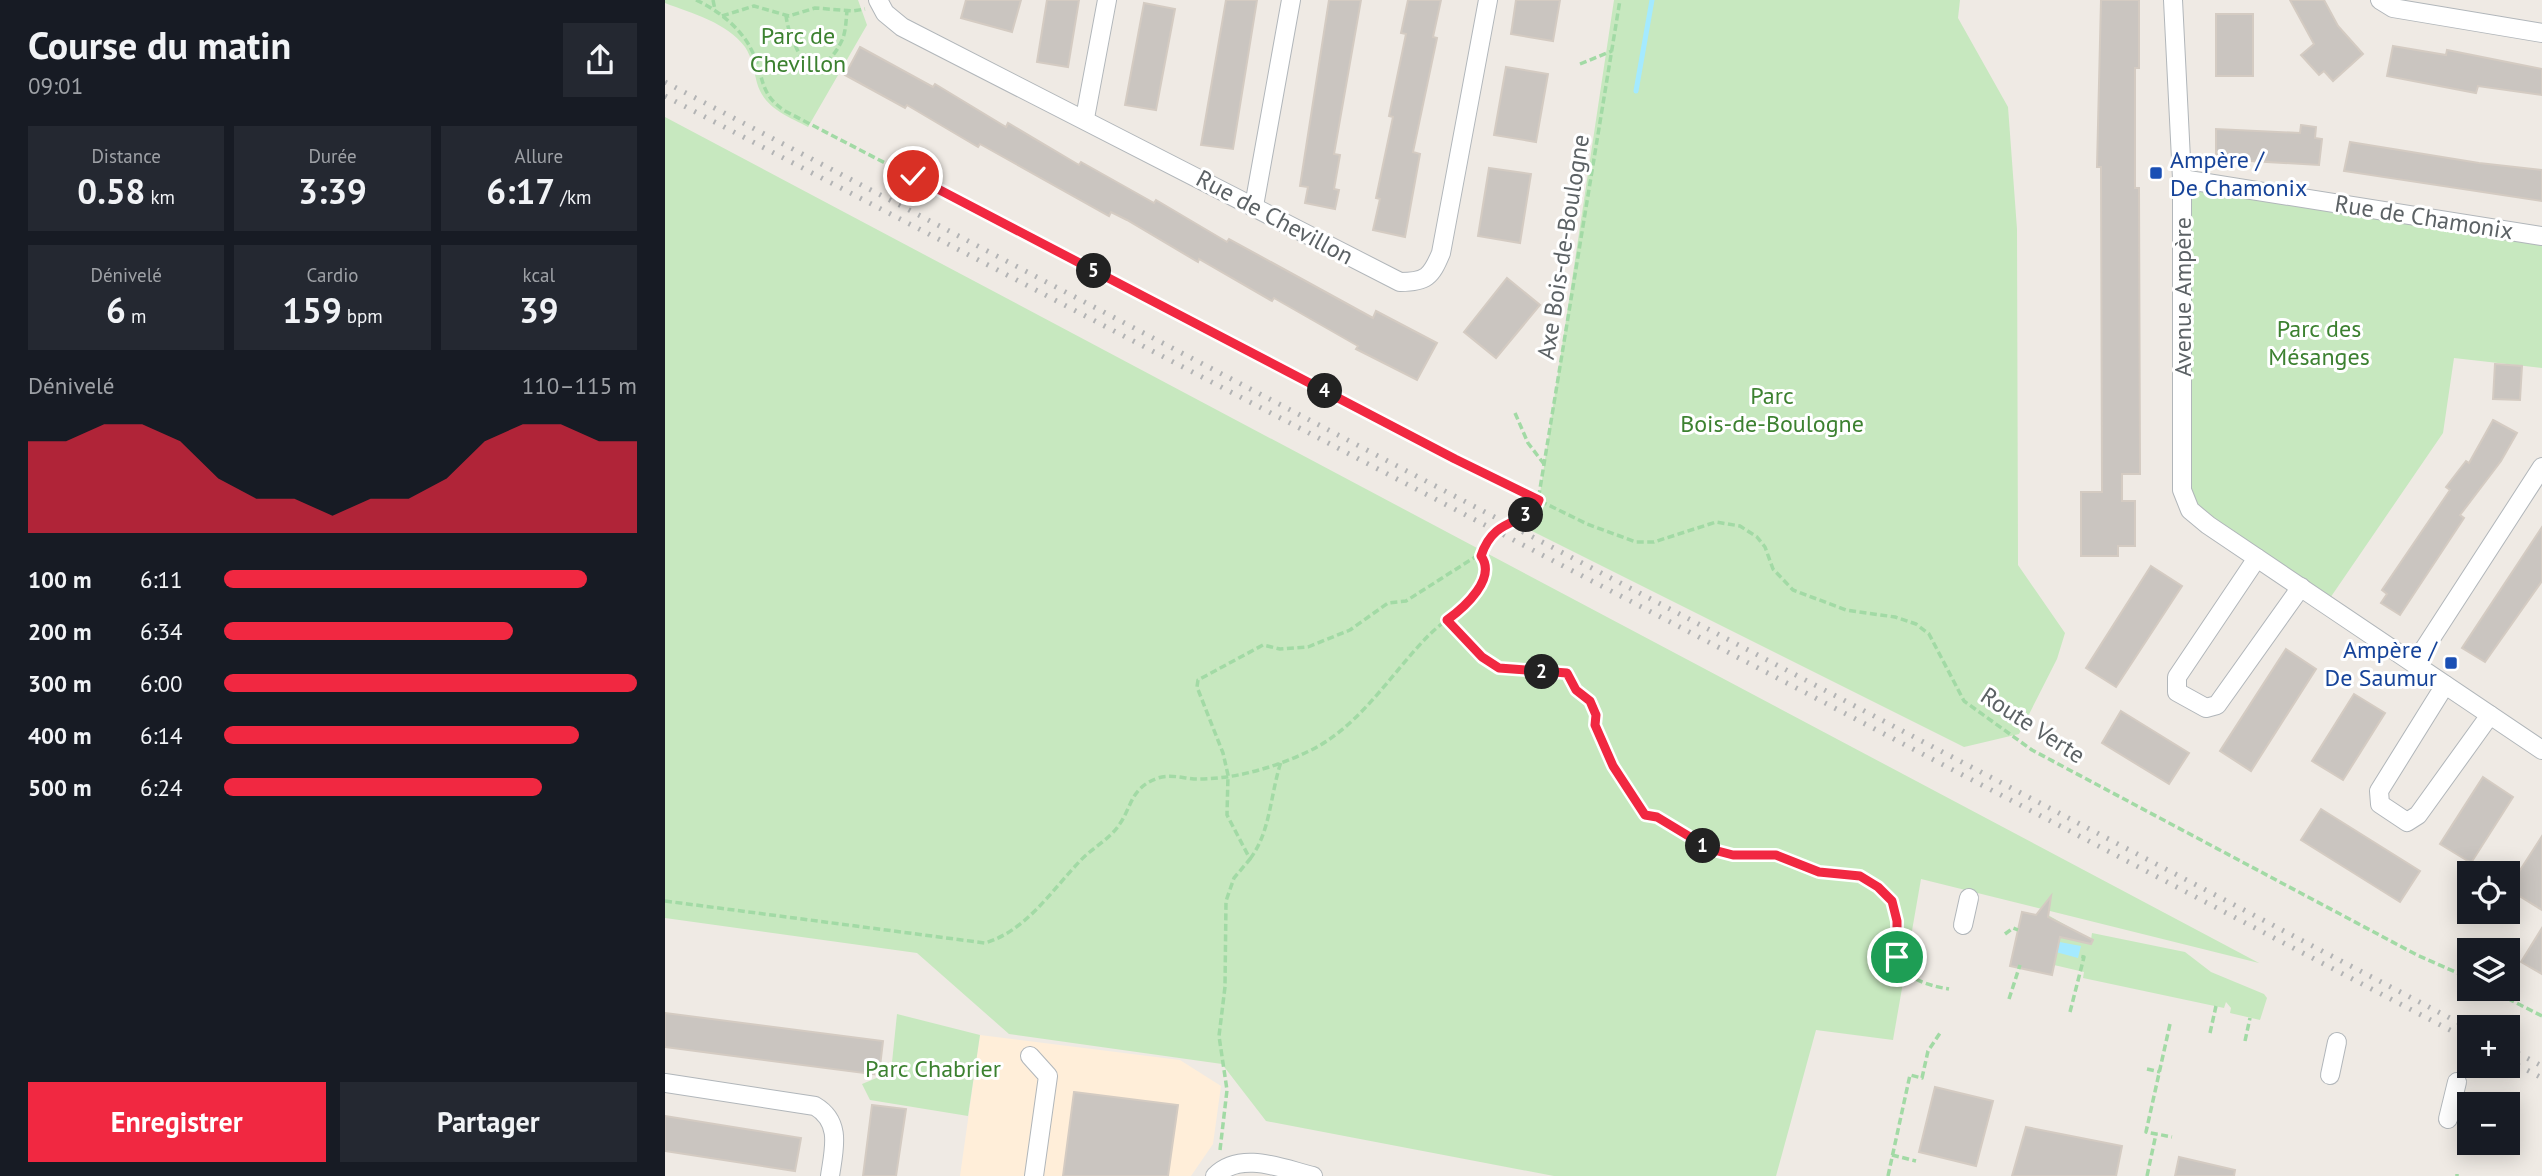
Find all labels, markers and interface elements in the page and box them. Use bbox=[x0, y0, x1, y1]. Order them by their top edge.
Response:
text: Course du matin bbox=[28, 20, 291, 69]
park label: Parc de Chevillon bbox=[750, 20, 846, 79]
button: share bbox=[563, 23, 637, 97]
text: 09:01 bbox=[28, 71, 83, 100]
street label: Axe Bois-de-Boulogne bbox=[1530, 132, 1596, 362]
text: Distance bbox=[91, 144, 161, 168]
text: Durée bbox=[308, 144, 357, 168]
text: Allure bbox=[515, 144, 563, 168]
place label: Ampère / De Chamonix bbox=[2170, 144, 2307, 203]
pin bbox=[883, 146, 943, 206]
icon: check bbox=[894, 157, 932, 195]
street label: Rue de Chevillon bbox=[1191, 163, 1359, 271]
marker: Ampère / De Chamonix bbox=[2148, 165, 2164, 181]
text: 0.58 bbox=[77, 168, 145, 214]
text: 3:39 bbox=[298, 168, 367, 214]
text: 6:17 bbox=[486, 168, 555, 214]
text: km bbox=[145, 185, 175, 209]
text: /km bbox=[555, 185, 591, 209]
street label: Rue de Chamonix bbox=[2333, 188, 2515, 246]
street label: Avenue Ampère bbox=[2167, 217, 2198, 377]
pin: 5 bbox=[1077, 254, 1111, 288]
text: 5 bbox=[1088, 258, 1099, 282]
text: Dénivelé bbox=[90, 263, 162, 287]
text: Cardio bbox=[307, 263, 358, 287]
text: kcal bbox=[523, 263, 555, 287]
text: 6 bbox=[106, 287, 126, 333]
text: 159 bbox=[282, 287, 342, 333]
text: 39 bbox=[519, 287, 559, 333]
text: m bbox=[126, 304, 146, 328]
text: bpm bbox=[342, 304, 383, 328]
park label: Parc des Mésanges bbox=[2268, 313, 2370, 372]
text: Dénivelé bbox=[28, 371, 114, 400]
text: 110–115 m bbox=[522, 371, 637, 400]
pin: 4 bbox=[1307, 374, 1343, 408]
text: 4 bbox=[1319, 378, 1330, 402]
park label: Parc Bois-de-Boulogne bbox=[1680, 380, 1864, 439]
pin: 3 bbox=[1509, 498, 1543, 532]
text: 3 bbox=[1520, 502, 1531, 526]
text: 100 m bbox=[28, 565, 91, 594]
text: 6:11 bbox=[140, 565, 183, 594]
text: 200 m bbox=[28, 617, 91, 646]
text: 6:34 bbox=[140, 617, 183, 646]
place label: Ampère / De Saumur bbox=[2325, 634, 2438, 693]
pin: 2 bbox=[1525, 654, 1559, 690]
marker: Ampère / De Saumur bbox=[2443, 655, 2459, 671]
text: 2 bbox=[1536, 659, 1547, 683]
text: 300 m bbox=[28, 669, 91, 698]
text: 6:00 bbox=[140, 669, 183, 698]
street label: Route Verte bbox=[1975, 680, 2091, 770]
text: 400 m bbox=[28, 721, 91, 750]
text: 6:14 bbox=[140, 721, 183, 750]
text: 500 m bbox=[28, 773, 91, 802]
text: 6:24 bbox=[140, 773, 183, 802]
pin: 1 bbox=[1685, 828, 1721, 864]
text: 1 bbox=[1697, 833, 1708, 857]
map controls bbox=[2457, 861, 2520, 1155]
button: locate bbox=[2457, 861, 2520, 924]
pin bbox=[1867, 927, 1927, 987]
icon: arrive bbox=[1878, 938, 1916, 976]
button: layers bbox=[2457, 938, 2520, 1001]
button: + bbox=[2457, 1015, 2520, 1078]
park label: Parc Chabrier bbox=[865, 1053, 1001, 1084]
button: Enregistrer bbox=[28, 1082, 326, 1162]
button: Partager bbox=[340, 1082, 637, 1162]
button: − bbox=[2457, 1092, 2520, 1155]

